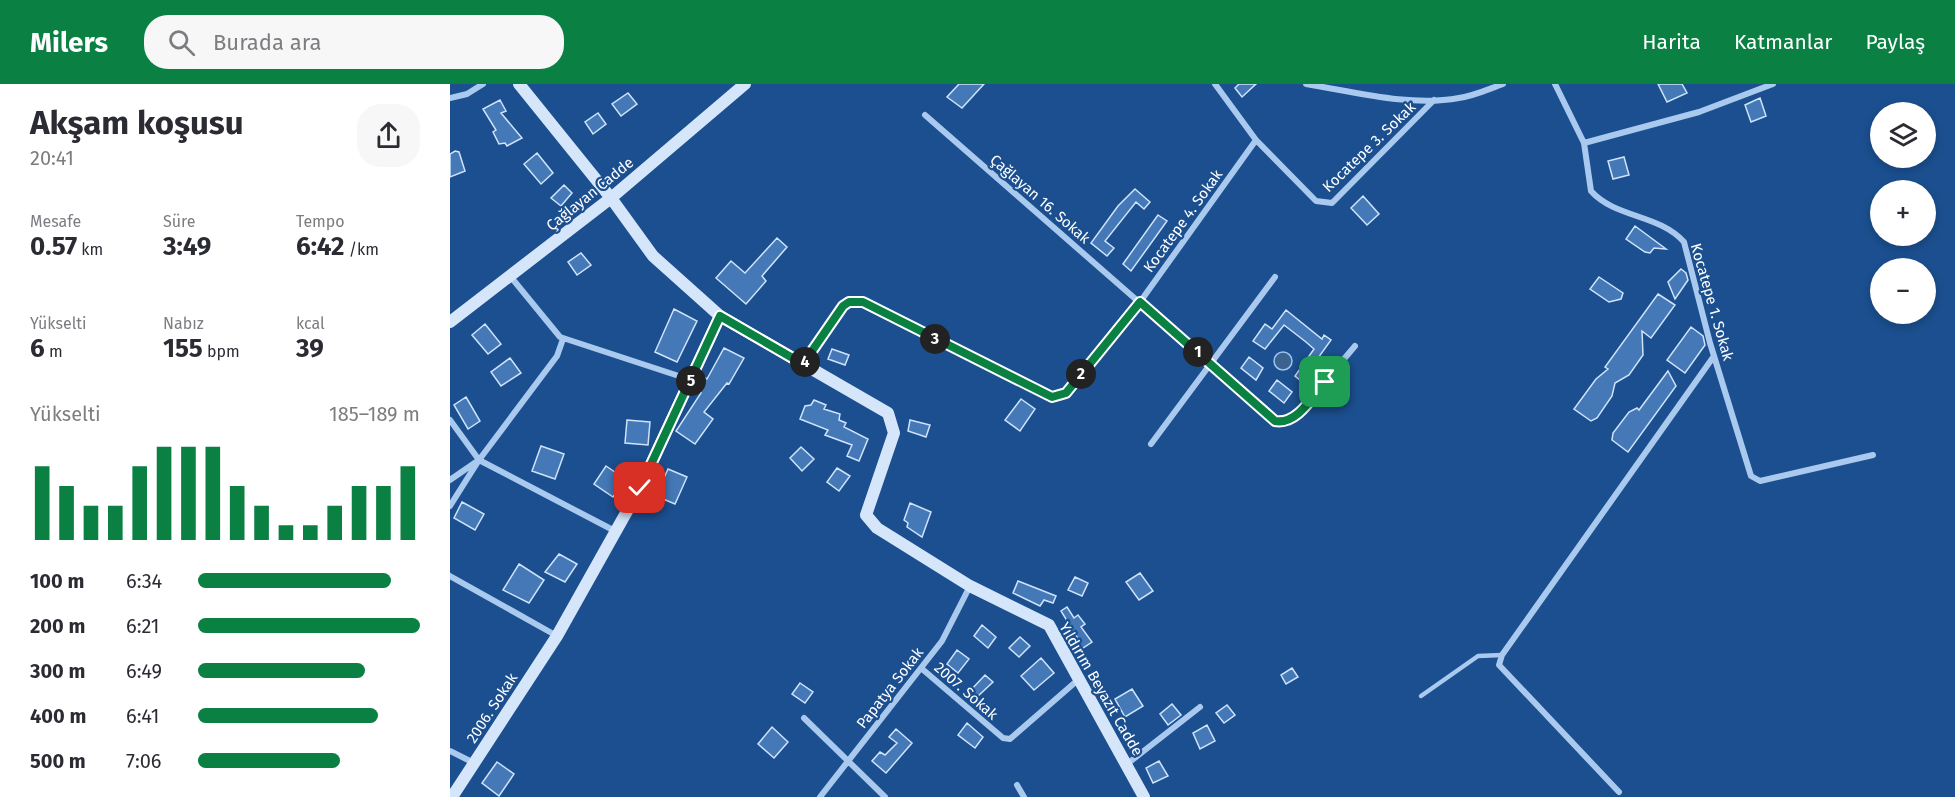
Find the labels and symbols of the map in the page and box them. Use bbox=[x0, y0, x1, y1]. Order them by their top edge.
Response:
street label: Kocatepe 3. Sokak bbox=[1319, 98, 1419, 196]
street label: Çağlayan 16. Sokak bbox=[986, 151, 1094, 248]
street label: Çağlayan Cadde bbox=[543, 153, 637, 235]
street label: Kocatepe 4. Sokak bbox=[1140, 166, 1227, 276]
street label: Kocatepe 1. Sokak bbox=[1687, 241, 1737, 363]
pin: 3 bbox=[920, 324, 950, 354]
pin: 1 bbox=[1183, 337, 1213, 367]
pin: 4 bbox=[790, 347, 820, 377]
pin bbox=[1299, 356, 1350, 407]
pin: 2 bbox=[1066, 359, 1096, 389]
pin: 5 bbox=[676, 366, 706, 396]
pin bbox=[614, 462, 665, 513]
street label: Yıldırım Beyazıt Cadde bbox=[1055, 619, 1147, 759]
street label: Papatya Sokak bbox=[853, 644, 927, 732]
street label: 2007. Sokak bbox=[931, 659, 1002, 724]
street label: 2006. Sokak bbox=[463, 669, 521, 746]

